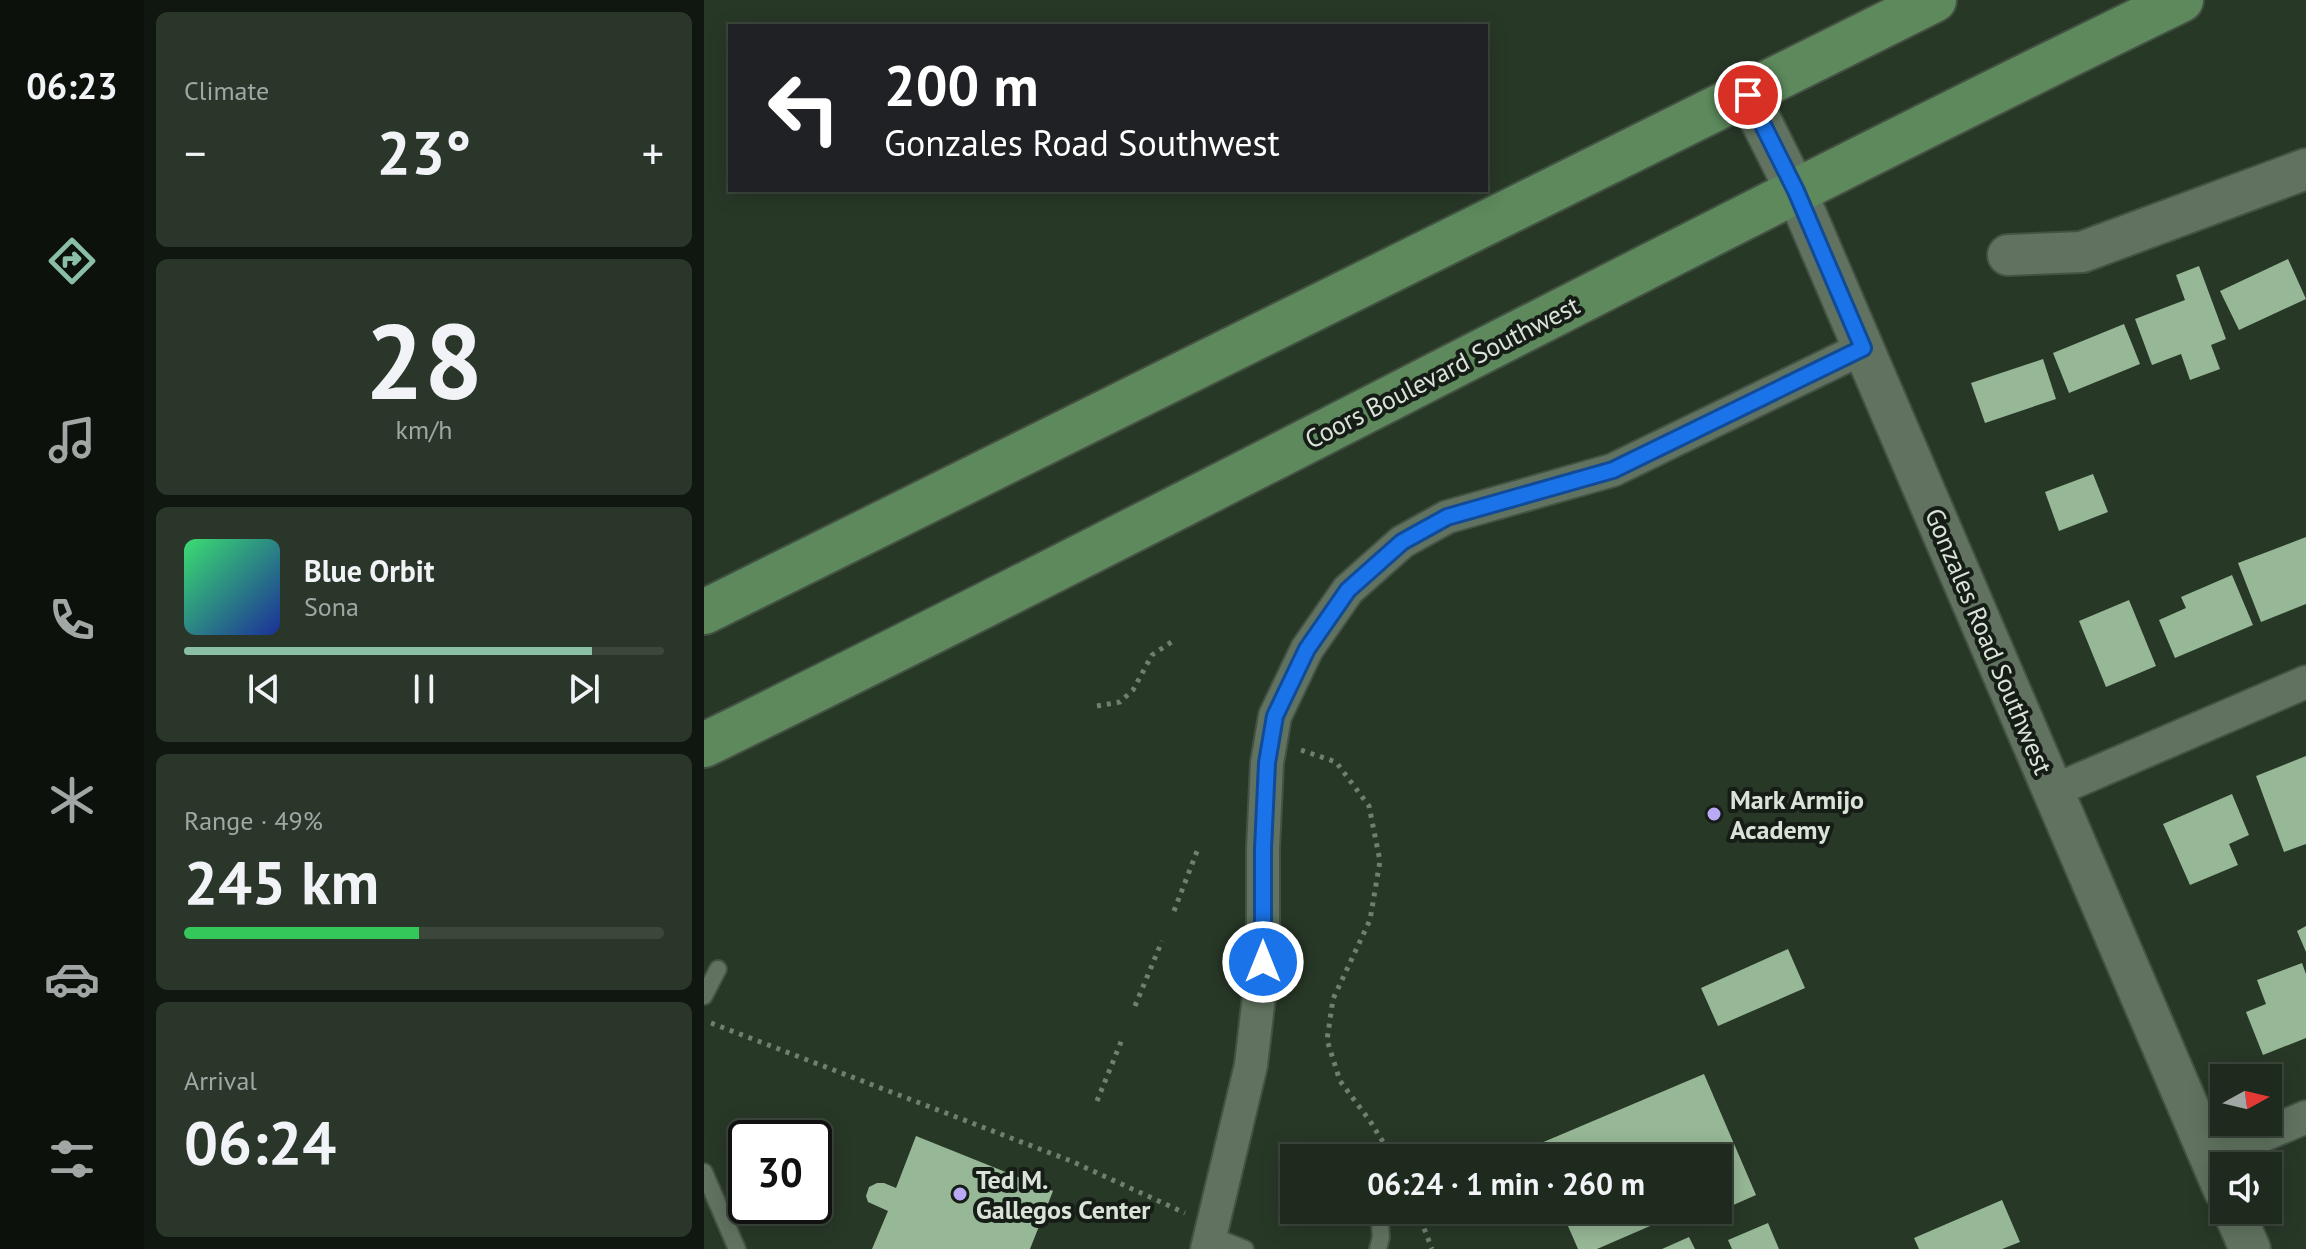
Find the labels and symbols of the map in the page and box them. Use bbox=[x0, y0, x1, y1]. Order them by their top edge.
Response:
pin bbox=[1714, 61, 1782, 129]
street label: Coors Boulevard Southwest bbox=[1299, 288, 1585, 456]
street label: Gonzales Road Southwest bbox=[1918, 503, 2060, 779]
place label: Mark Armijo Academy bbox=[1730, 783, 1864, 846]
marker: Mark Armijo Academy bbox=[1705, 805, 1723, 823]
position arrow bbox=[1221, 920, 1305, 1004]
north arrow bbox=[2210, 1064, 2282, 1136]
speed limit sign: 30 bbox=[728, 1120, 832, 1224]
place label: Ted M. Gallegos Center bbox=[976, 1163, 1151, 1226]
marker: Ted M. Gallegos Center bbox=[951, 1185, 969, 1203]

